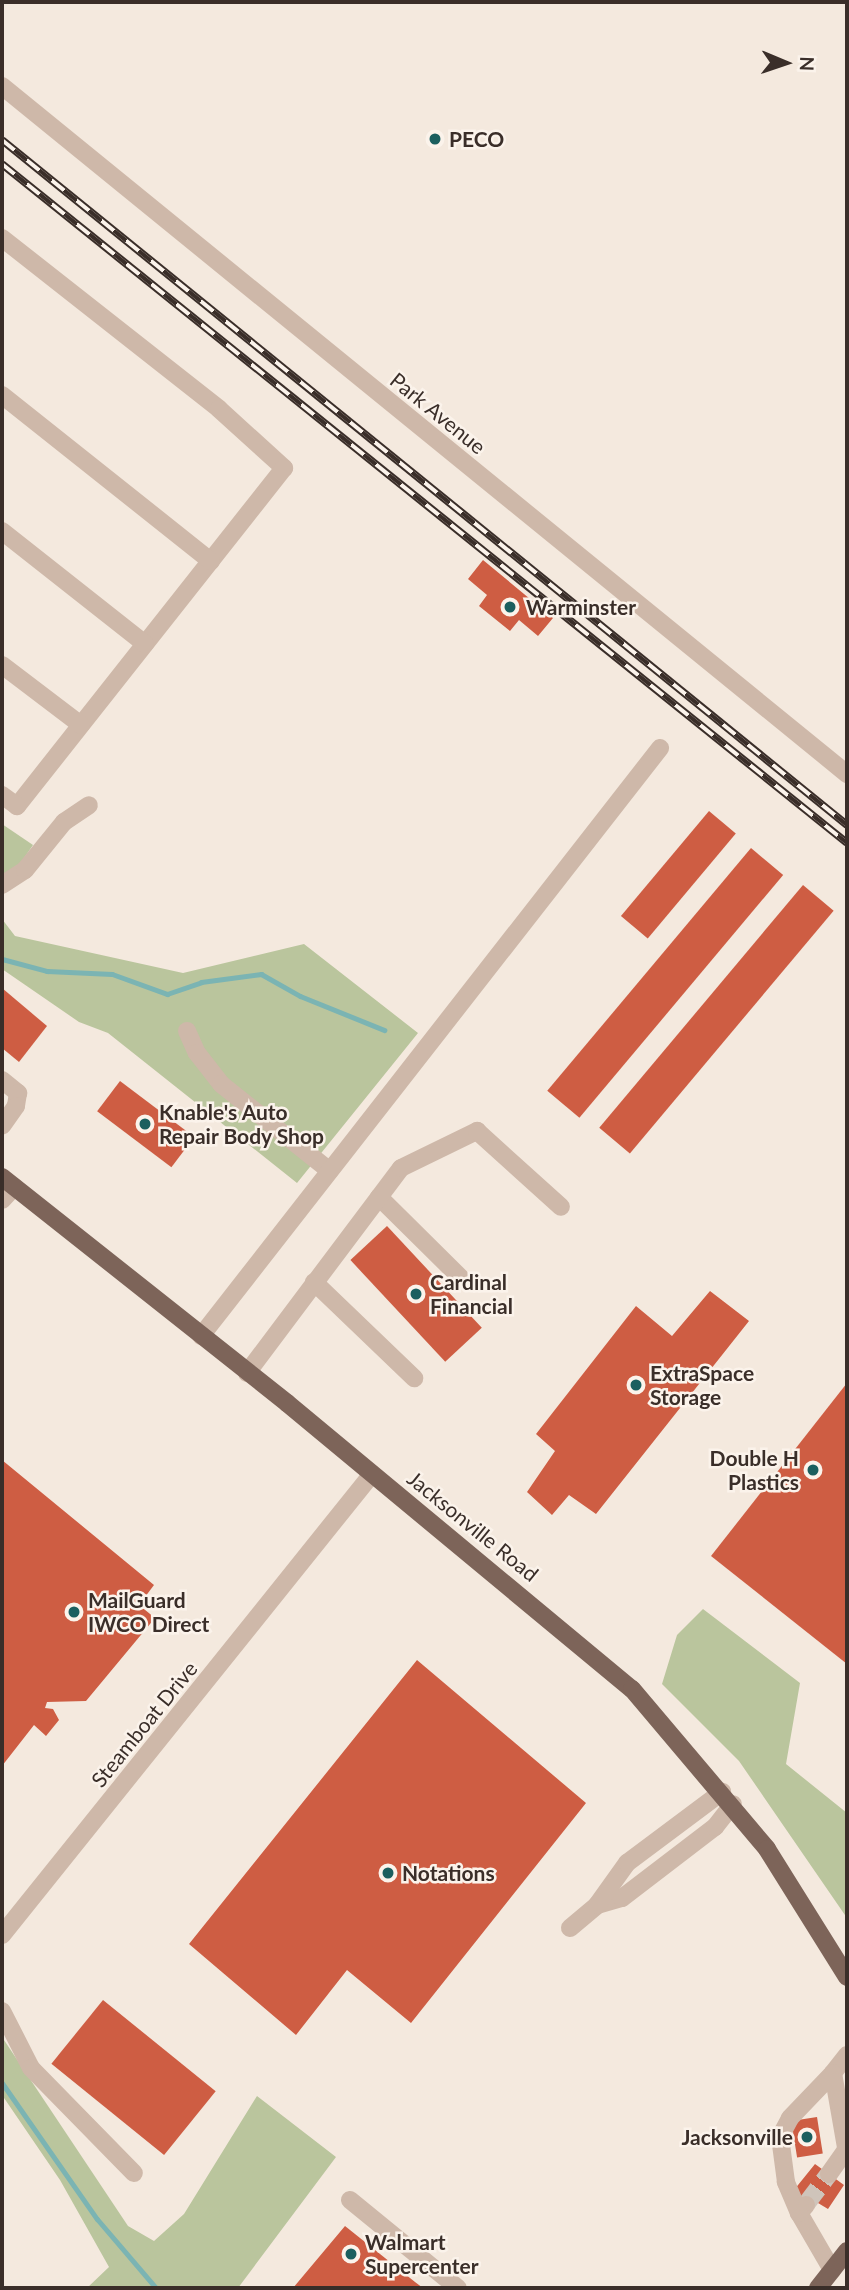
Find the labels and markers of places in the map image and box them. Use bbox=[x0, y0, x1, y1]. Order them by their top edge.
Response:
place label: PECO bbox=[449, 126, 504, 152]
marker: PECO bbox=[427, 131, 443, 147]
place label: Warminster bbox=[526, 594, 636, 620]
marker: Warminster bbox=[500, 597, 520, 617]
place label: Knable's Auto Repair Body Shop bbox=[159, 1099, 325, 1149]
marker: Knable's Auto Repair Body Shop bbox=[137, 1116, 153, 1132]
place label: Cardinal Financial bbox=[430, 1269, 513, 1319]
marker: Cardinal Financial bbox=[408, 1286, 424, 1302]
place label: ExtraSpace Storage bbox=[650, 1360, 754, 1410]
marker: ExtraSpace Storage bbox=[628, 1377, 644, 1393]
place label: Double H Plastics bbox=[710, 1445, 799, 1495]
marker: Double H Plastics bbox=[805, 1462, 821, 1478]
place label: MailGuard IWCO Direct bbox=[88, 1587, 209, 1637]
marker: MailGuard IWCO Direct bbox=[66, 1604, 82, 1620]
place label: Notations bbox=[402, 1860, 495, 1886]
marker: Notations bbox=[380, 1865, 396, 1881]
place label: Jacksonville bbox=[681, 2124, 793, 2150]
marker: Jacksonville bbox=[799, 2129, 815, 2145]
place label: Walmart Supercenter bbox=[365, 2229, 478, 2279]
marker: Walmart Supercenter bbox=[343, 2246, 359, 2262]

